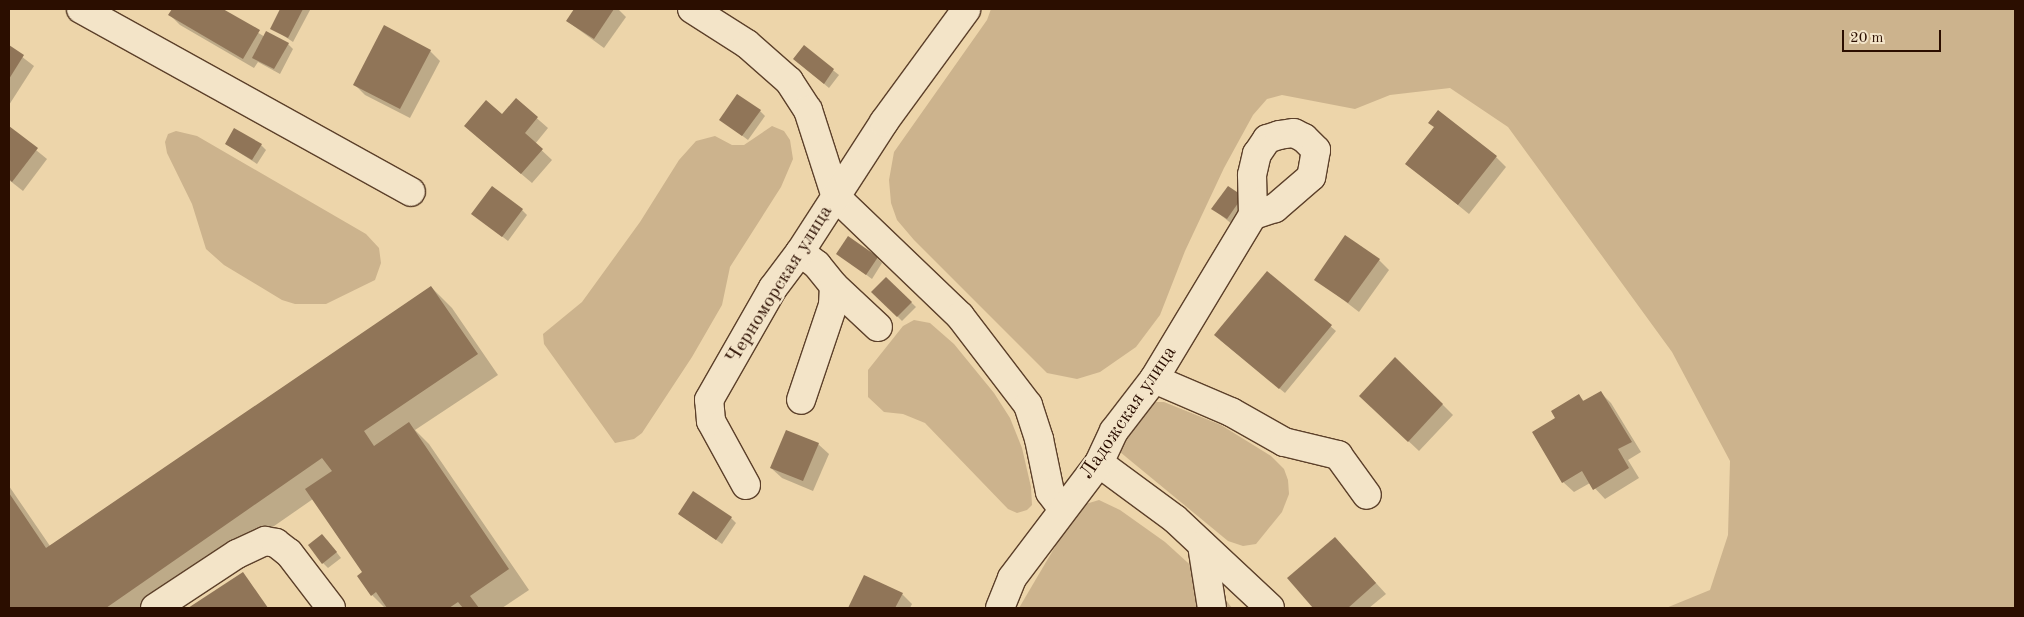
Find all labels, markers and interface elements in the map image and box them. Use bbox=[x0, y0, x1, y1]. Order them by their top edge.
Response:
scale bar bbox=[1844, 20, 1943, 52]
text: 20 m bbox=[1850, 31, 1884, 46]
street label: Черноморская улица bbox=[721, 201, 839, 369]
street label: Ладожская улица bbox=[1076, 342, 1182, 484]

